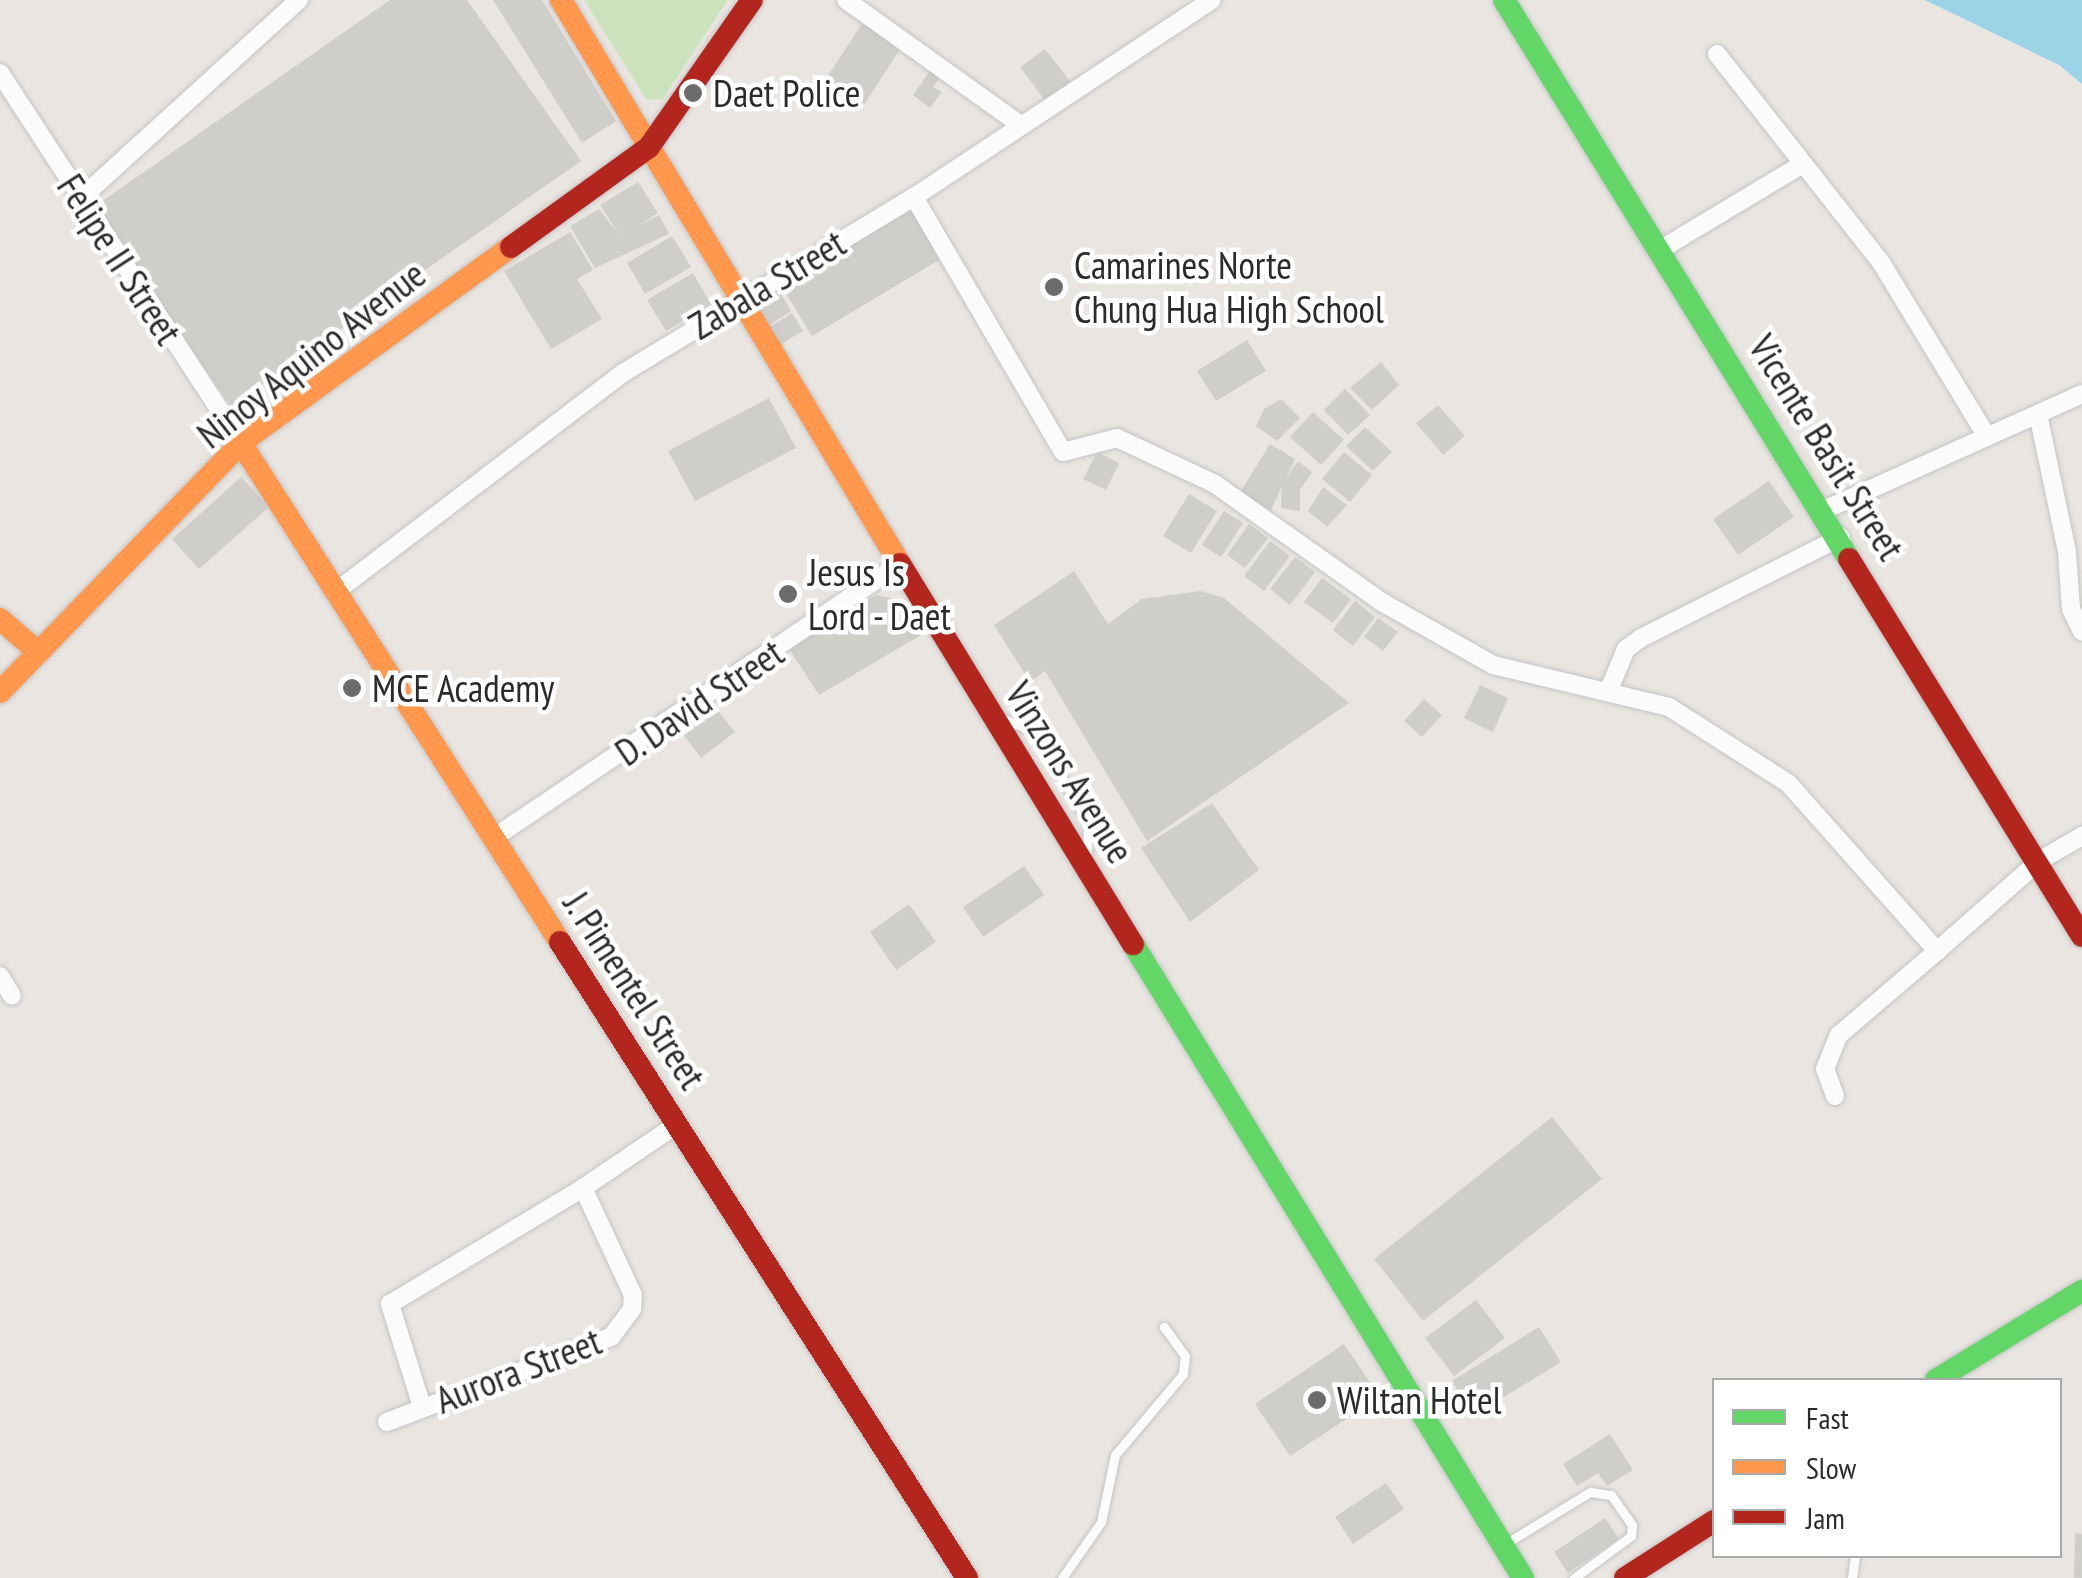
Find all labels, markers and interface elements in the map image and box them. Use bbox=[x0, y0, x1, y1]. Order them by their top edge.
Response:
place label: Daet Police bbox=[713, 70, 860, 116]
marker: Daet Police bbox=[682, 82, 704, 104]
street label: Felipe II Street bbox=[48, 166, 192, 352]
street label: Zabala Street bbox=[681, 220, 853, 348]
place label: Camarines Norte Chung Hua High School bbox=[1074, 242, 1384, 332]
street label: Ninoy Aquino Avenue bbox=[187, 250, 435, 458]
marker: Camarines Norte Chung Hua High School bbox=[1043, 276, 1065, 298]
street label: Vicente Basit Street bbox=[1740, 326, 1914, 568]
place label: Jesus Is Lord - Daet bbox=[808, 549, 954, 638]
marker: Jesus Is Lord - Daet bbox=[777, 583, 799, 605]
street label: D. David Street bbox=[605, 629, 793, 775]
place label: MCE Academy bbox=[372, 665, 555, 711]
street label: Vinzons Avenue bbox=[996, 673, 1144, 871]
marker: MCE Academy bbox=[341, 677, 363, 699]
street label: J. Pimentel Street bbox=[554, 882, 716, 1098]
street label: Aurora Street bbox=[429, 1318, 607, 1422]
place label: Wiltan Hotel bbox=[1337, 1377, 1502, 1423]
legend bbox=[1712, 1378, 2062, 1558]
marker: Wiltan Hotel bbox=[1306, 1389, 1328, 1411]
text: Fast bbox=[1806, 1398, 1849, 1437]
text: Slow bbox=[1806, 1448, 1856, 1487]
text: Jam bbox=[1806, 1498, 1845, 1537]

